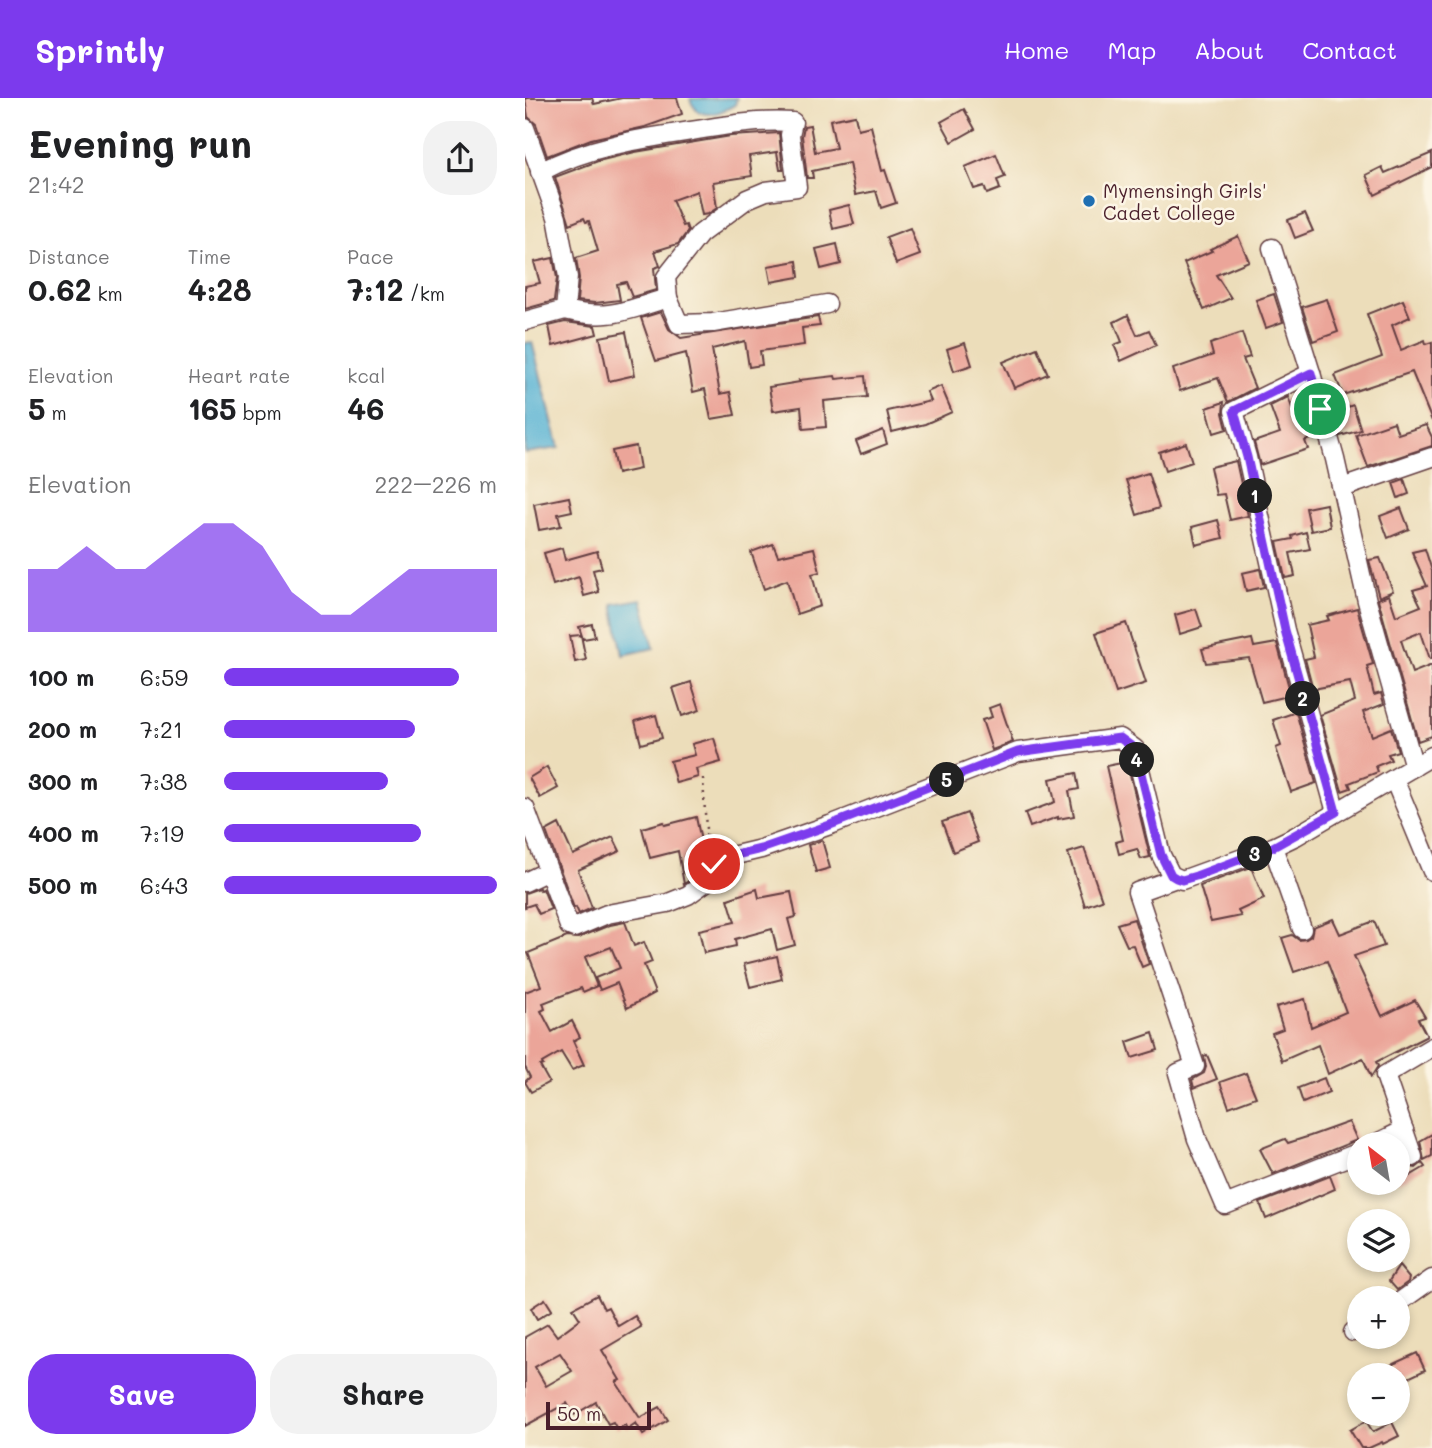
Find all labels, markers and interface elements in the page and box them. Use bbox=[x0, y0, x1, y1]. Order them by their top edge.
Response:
text: Sprintly bbox=[35, 28, 165, 71]
text: Home bbox=[1004, 34, 1069, 65]
text: Map bbox=[1107, 34, 1156, 65]
text: About bbox=[1194, 34, 1264, 65]
text: Contact bbox=[1302, 34, 1397, 65]
text: Evening run bbox=[28, 118, 252, 168]
button: share bbox=[423, 121, 497, 195]
text: 21:42 bbox=[28, 169, 85, 199]
place label: Mymensingh Girls' Cadet College bbox=[1103, 178, 1267, 225]
marker: Mymensingh Girls' Cadet College bbox=[1081, 193, 1097, 209]
text: Distance bbox=[28, 244, 110, 269]
text: Time bbox=[188, 244, 231, 269]
text: Pace bbox=[347, 244, 394, 269]
text: 0.62 bbox=[28, 269, 91, 309]
text: 4:28 bbox=[188, 269, 252, 309]
text: 7:12 bbox=[347, 269, 404, 309]
text: km bbox=[91, 281, 123, 306]
text: /km bbox=[404, 281, 445, 306]
text: Elevation bbox=[28, 363, 113, 388]
text: Heart rate bbox=[188, 363, 290, 388]
text: kcal bbox=[347, 363, 385, 388]
pin bbox=[1290, 379, 1350, 439]
text: 5 bbox=[28, 388, 46, 428]
text: 165 bbox=[188, 388, 237, 428]
text: 46 bbox=[347, 388, 385, 428]
icon: arrive bbox=[1301, 390, 1339, 428]
text: m bbox=[46, 400, 67, 425]
text: bpm bbox=[237, 400, 282, 425]
text: Elevation bbox=[28, 469, 131, 499]
text: 222–226 m bbox=[375, 469, 497, 499]
pin: 1 bbox=[1237, 478, 1273, 514]
text: 1 bbox=[1250, 483, 1259, 508]
text: 100 m bbox=[28, 662, 94, 692]
text: 6:59 bbox=[140, 662, 188, 692]
pin: 2 bbox=[1285, 682, 1321, 716]
text: 2 bbox=[1297, 686, 1308, 711]
text: 200 m bbox=[28, 714, 97, 744]
text: 7:21 bbox=[140, 714, 183, 744]
pin: 4 bbox=[1119, 742, 1155, 778]
text: 4 bbox=[1130, 747, 1143, 772]
pin: 5 bbox=[929, 762, 965, 798]
text: 300 m bbox=[28, 766, 98, 796]
text: 7:38 bbox=[140, 766, 187, 796]
text: 5 bbox=[941, 767, 952, 792]
text: 400 m bbox=[28, 818, 99, 848]
text: 7:19 bbox=[140, 818, 184, 848]
pin bbox=[684, 834, 744, 894]
pin: 3 bbox=[1237, 836, 1273, 872]
text: 3 bbox=[1249, 841, 1260, 866]
icon: check bbox=[695, 845, 733, 883]
text: 500 m bbox=[28, 870, 98, 900]
text: 6:43 bbox=[140, 870, 188, 900]
north arrow bbox=[1347, 1132, 1411, 1195]
map controls bbox=[1347, 1132, 1410, 1426]
button: layers bbox=[1347, 1209, 1410, 1272]
button: + bbox=[1347, 1286, 1410, 1349]
button: Save bbox=[28, 1354, 256, 1434]
button: Share bbox=[270, 1354, 497, 1434]
button: − bbox=[1347, 1363, 1410, 1426]
scale bar bbox=[546, 1399, 651, 1431]
text: 50 m bbox=[557, 1401, 601, 1426]

